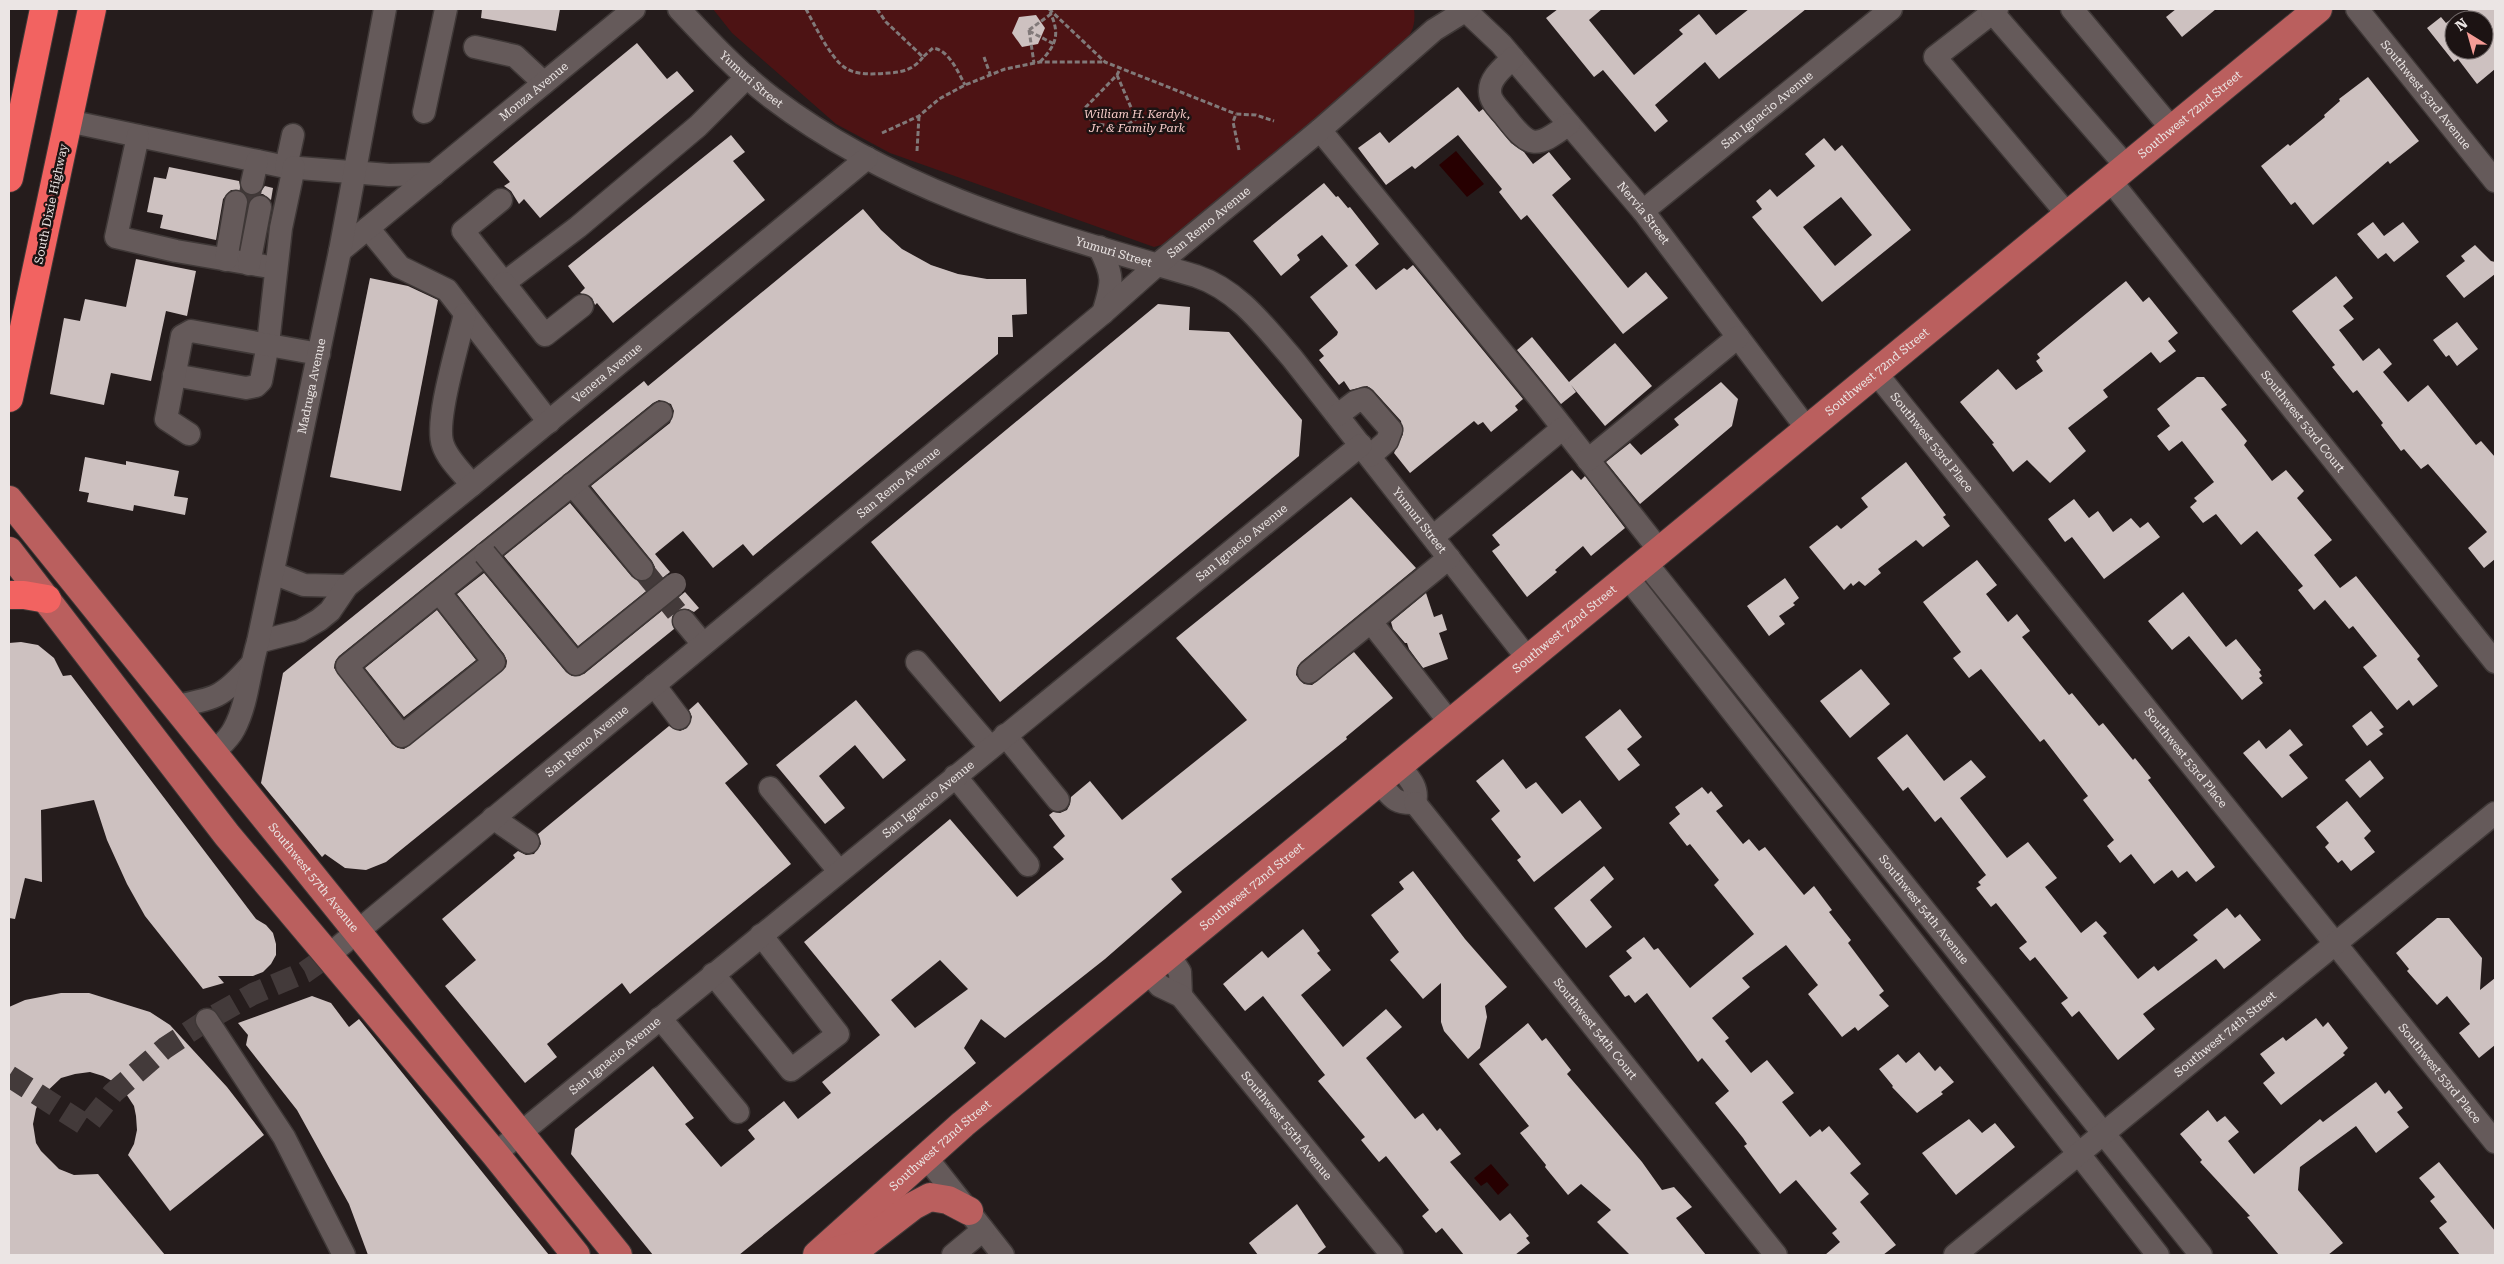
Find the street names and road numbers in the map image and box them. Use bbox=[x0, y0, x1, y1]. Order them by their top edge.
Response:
street label: Southwest 53rd Avenue bbox=[2378, 37, 2474, 153]
street label: Yumuri Street bbox=[716, 48, 786, 111]
street label: Monza Avenue bbox=[497, 59, 571, 124]
street label: Southwest 72nd Street bbox=[2135, 67, 2245, 161]
street label: San Ignacio Avenue bbox=[1718, 68, 1816, 151]
street label: South Dixie Highway bbox=[31, 142, 71, 265]
street label: Nervia Street bbox=[1614, 179, 1673, 247]
street label: San Remo Avenue bbox=[1164, 183, 1254, 261]
street label: Yumuri Street bbox=[1074, 234, 1154, 270]
street label: Southwest 72nd Street bbox=[1822, 325, 1932, 419]
street label: Madruga Avenue bbox=[295, 337, 329, 435]
street label: Venera Avenue bbox=[570, 340, 645, 406]
street label: Southwest 53rd Court bbox=[2258, 368, 2348, 476]
street label: Southwest 53rd Place bbox=[1887, 390, 1976, 495]
street label: San Remo Avenue bbox=[854, 444, 943, 521]
street label: Yumuri Street bbox=[1389, 485, 1450, 557]
street label: San Ignacio Avenue bbox=[1193, 501, 1291, 584]
street label: Southwest 72nd Street bbox=[1510, 582, 1620, 676]
street label: San Remo Avenue bbox=[542, 702, 632, 780]
street label: Southwest 53rd Place bbox=[2141, 705, 2230, 811]
street label: San Ignacio Avenue bbox=[880, 757, 977, 841]
street label: Southwest 57th Avenue bbox=[265, 820, 362, 935]
street label: Southwest 72nd Street bbox=[1197, 839, 1307, 933]
street label: Southwest 54th Avenue bbox=[1876, 852, 1972, 967]
street label: Southwest 54th Court bbox=[1551, 975, 1640, 1083]
street label: Southwest 74th Street bbox=[2171, 988, 2279, 1080]
street label: San Ignacio Avenue bbox=[566, 1014, 664, 1097]
street label: Southwest 53rd Place bbox=[2395, 1021, 2484, 1126]
street label: Southwest 55th Avenue bbox=[1238, 1069, 1335, 1183]
street label: Southwest 72nd Street bbox=[887, 1097, 994, 1194]

